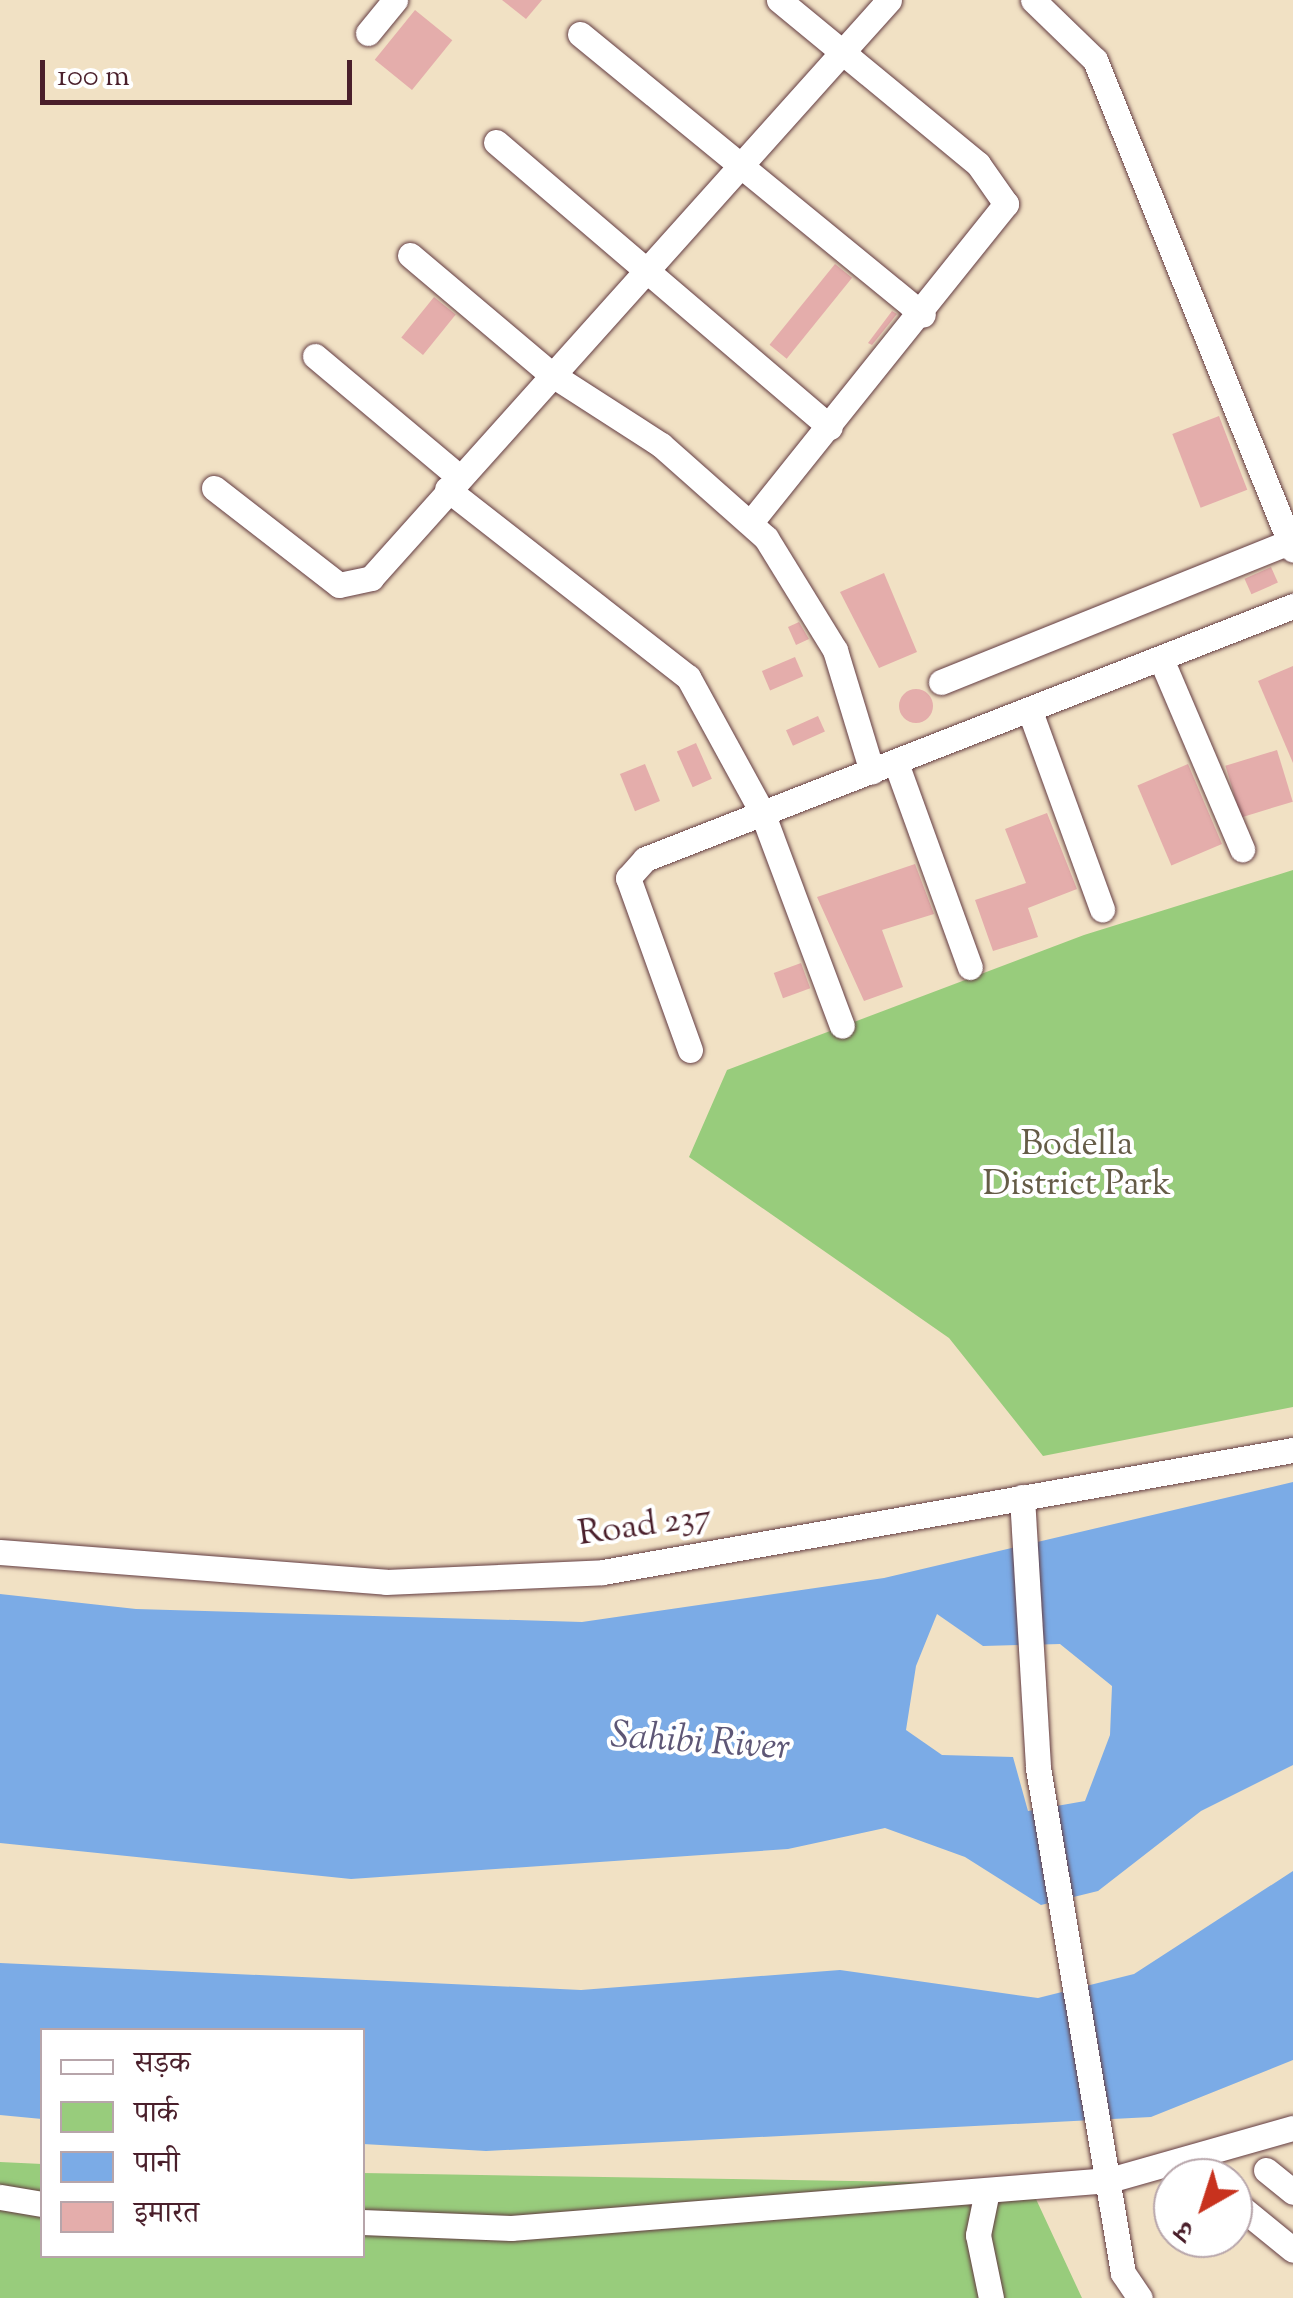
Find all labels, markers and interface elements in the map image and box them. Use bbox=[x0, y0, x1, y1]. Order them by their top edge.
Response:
scale bar bbox=[45, 40, 358, 102]
text: 100 m bbox=[57, 56, 130, 99]
park label: Bodella District Park bbox=[983, 1125, 1171, 1207]
street label: Road 237 bbox=[576, 1497, 714, 1557]
water label: Sahibi River bbox=[609, 1715, 791, 1773]
legend bbox=[40, 2028, 365, 2258]
text: सड़क bbox=[134, 2043, 190, 2086]
text: पार्क bbox=[134, 2093, 178, 2136]
text: पानी bbox=[134, 2143, 180, 2186]
north arrow bbox=[1153, 2158, 1253, 2258]
text: इमारत bbox=[134, 2193, 199, 2236]
text: उ bbox=[1167, 2210, 1204, 2250]

